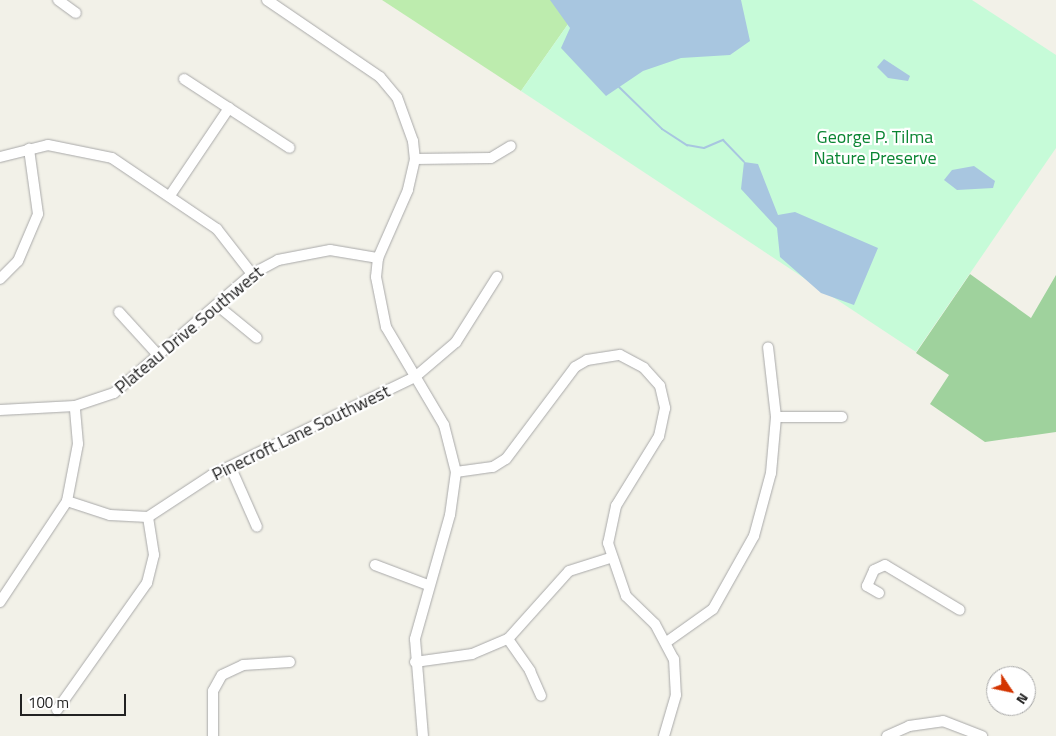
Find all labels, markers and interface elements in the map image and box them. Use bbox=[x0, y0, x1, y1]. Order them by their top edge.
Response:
park label: George P. Tilma Nature Preserve bbox=[813, 127, 937, 170]
street label: Plateau Drive Southwest bbox=[110, 262, 268, 398]
street label: Pinecroft Lane Southwest bbox=[208, 380, 394, 486]
north arrow bbox=[986, 666, 1036, 716]
scale bar bbox=[22, 684, 129, 716]
text: N bbox=[1012, 689, 1034, 709]
text: 100 m bbox=[28, 691, 69, 714]

